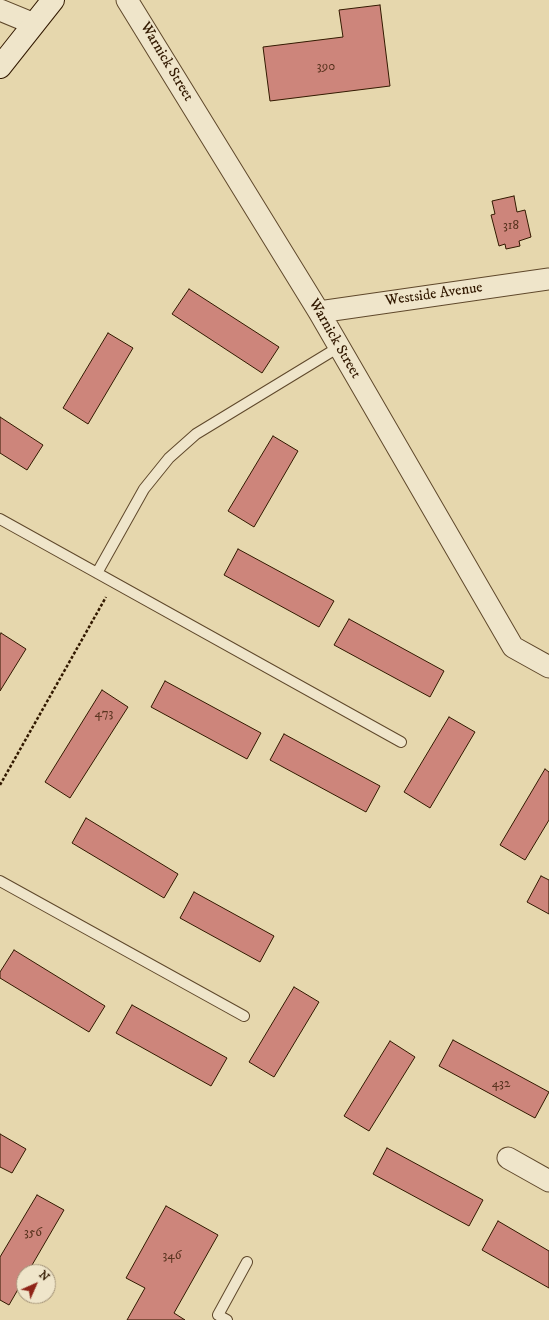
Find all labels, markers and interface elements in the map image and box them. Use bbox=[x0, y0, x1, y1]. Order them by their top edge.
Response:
street label: Warnick Street bbox=[135, 19, 197, 105]
house number: 390 bbox=[317, 59, 335, 75]
house number: 318 bbox=[503, 218, 519, 234]
street label: Westside Avenue bbox=[384, 279, 484, 311]
street label: Warnick Street bbox=[304, 296, 364, 382]
house number: 473 bbox=[95, 706, 113, 722]
house number: 432 bbox=[492, 1076, 510, 1092]
house number: 356 bbox=[24, 1225, 42, 1241]
house number: 346 bbox=[162, 1248, 182, 1264]
north arrow bbox=[16, 1264, 56, 1304]
text: N bbox=[36, 1268, 52, 1284]

